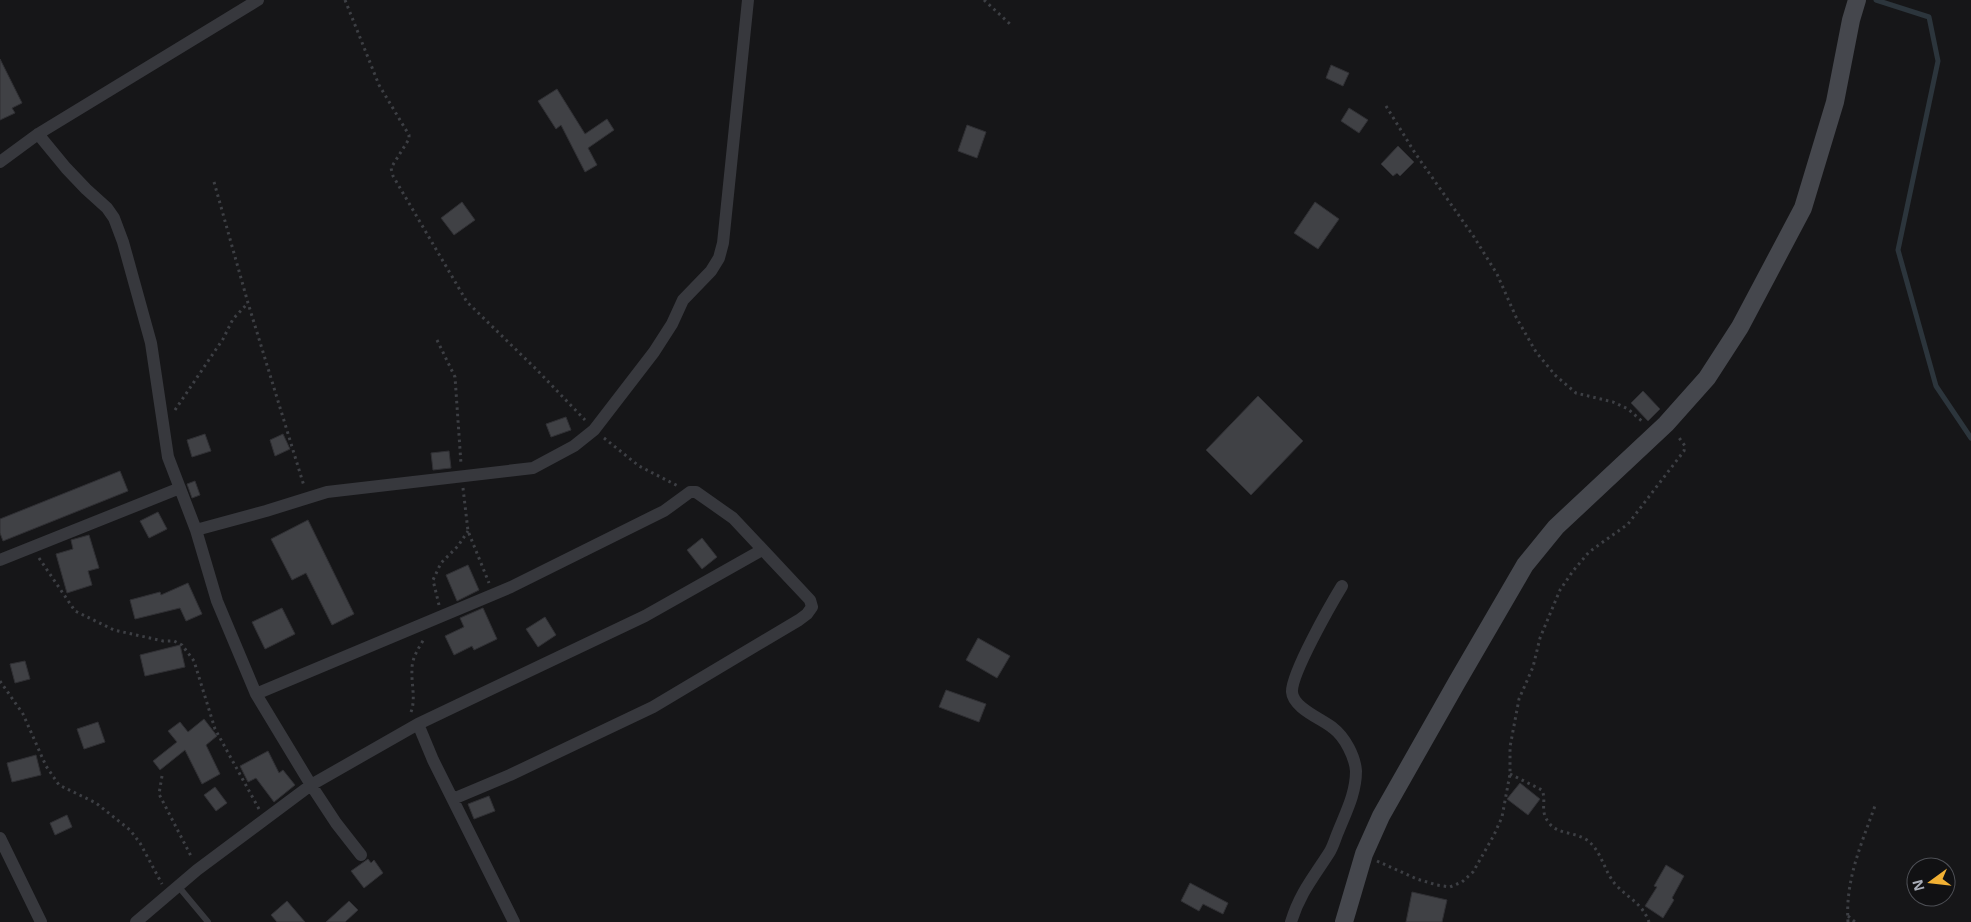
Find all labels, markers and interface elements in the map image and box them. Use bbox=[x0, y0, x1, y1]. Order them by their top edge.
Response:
north arrow bbox=[1906, 857, 1956, 907]
text: N bbox=[1907, 878, 1929, 893]

